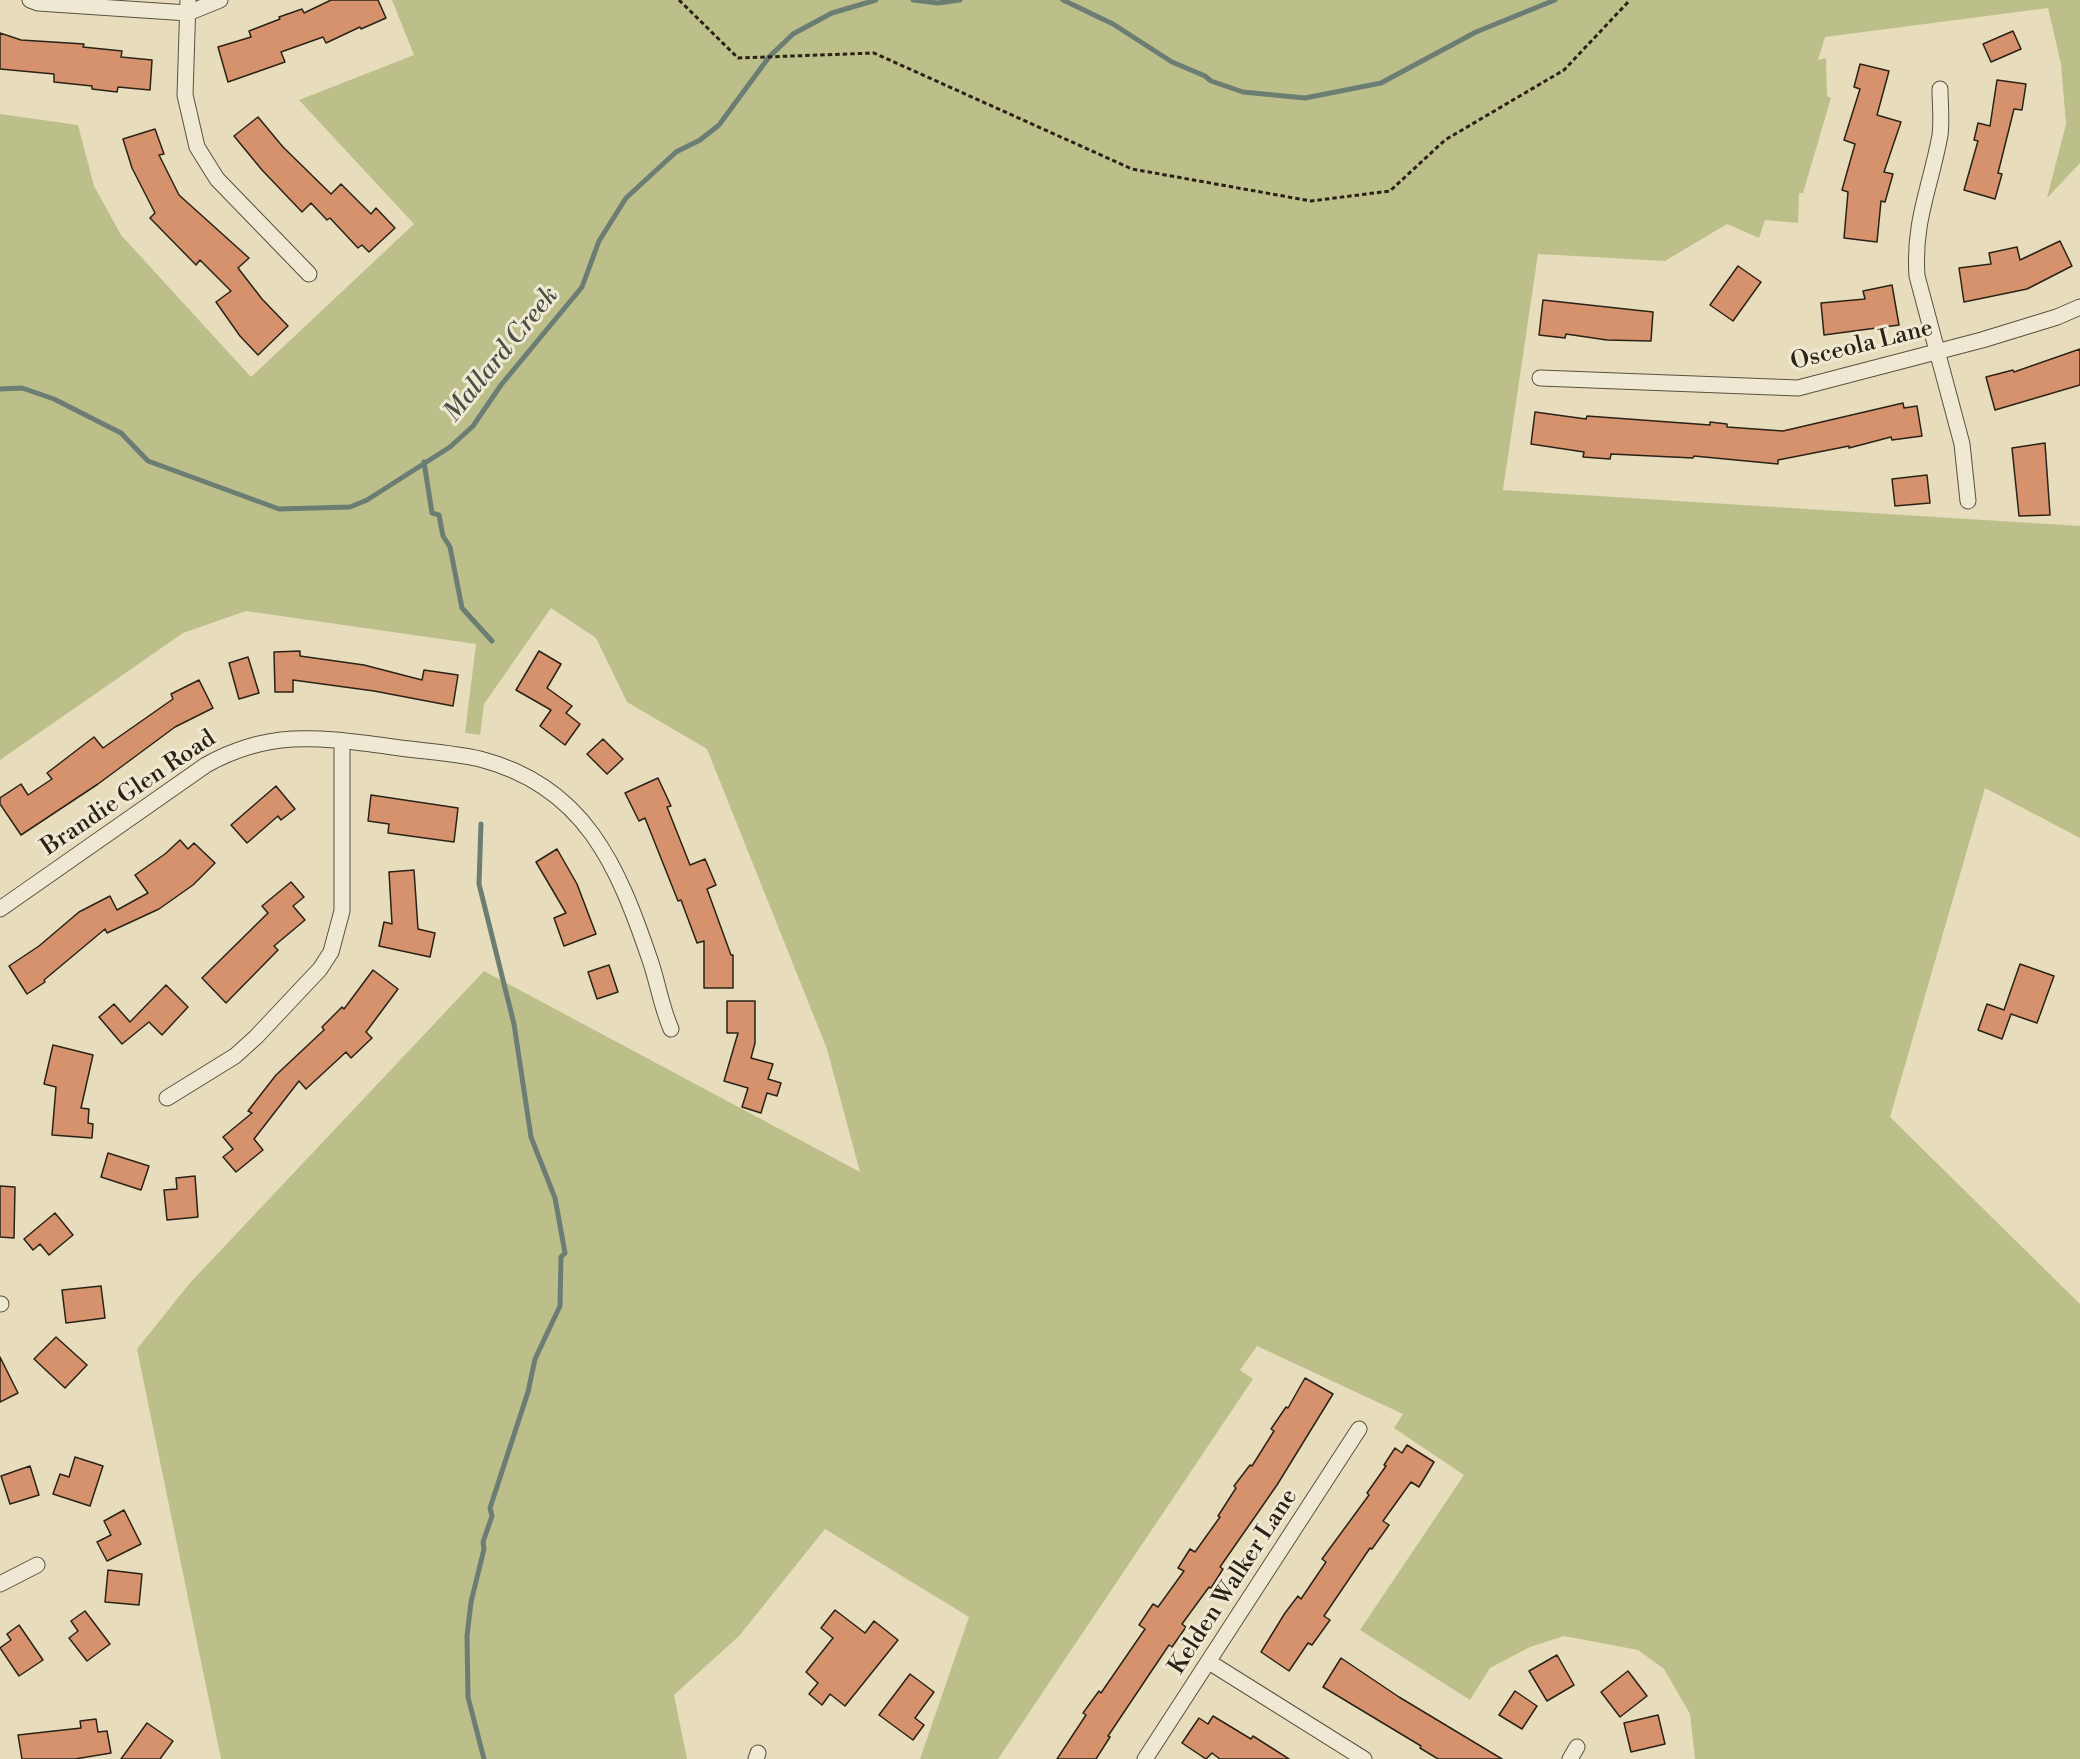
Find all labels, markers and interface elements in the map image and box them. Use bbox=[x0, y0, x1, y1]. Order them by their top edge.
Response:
water label: Mallard Creek bbox=[438, 281, 566, 429]
street label: Osceola Lane bbox=[1788, 314, 1936, 378]
street label: Brandie Glen Road bbox=[36, 725, 222, 863]
street label: Kelden Walker Lane bbox=[1163, 1484, 1305, 1680]

